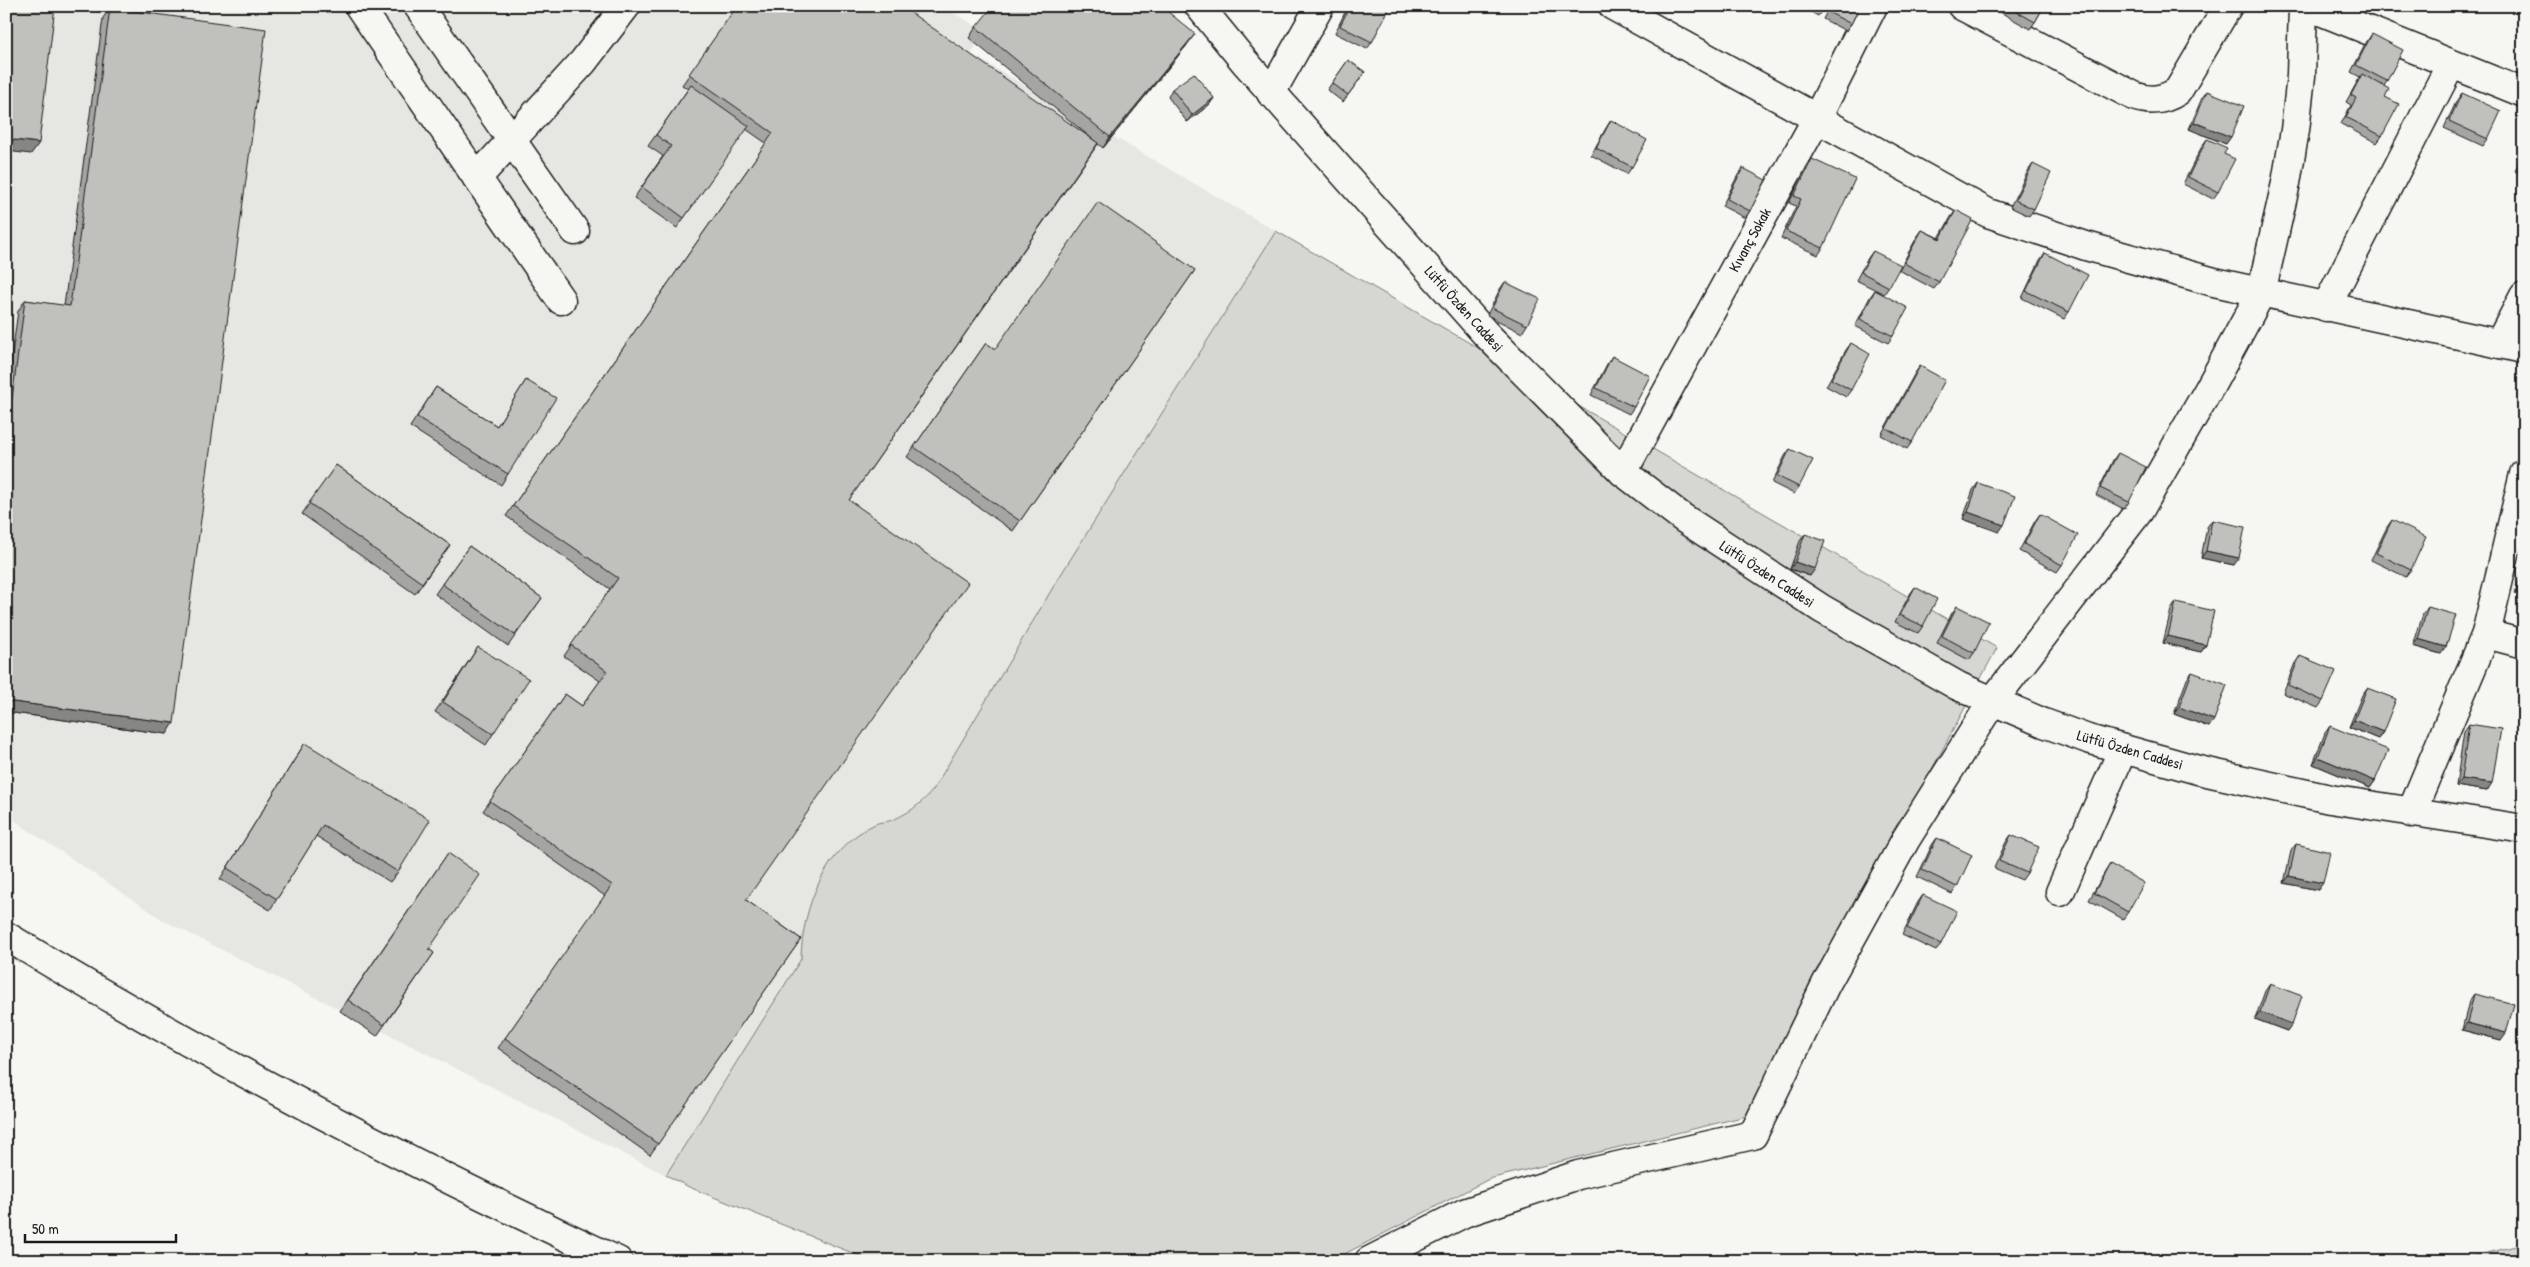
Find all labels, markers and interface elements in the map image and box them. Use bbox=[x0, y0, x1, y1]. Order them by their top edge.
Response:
street label: Kıvanç Sokak bbox=[1723, 204, 1776, 276]
street label: Lütfü Özden Caddesi bbox=[1420, 261, 1509, 356]
street label: Lütfü Özden Caddesi bbox=[1716, 535, 1819, 612]
street label: Lütfü Özden Caddesi bbox=[2075, 724, 2186, 775]
scale bar bbox=[25, 1212, 176, 1244]
text: 50 m bbox=[32, 1218, 59, 1239]

